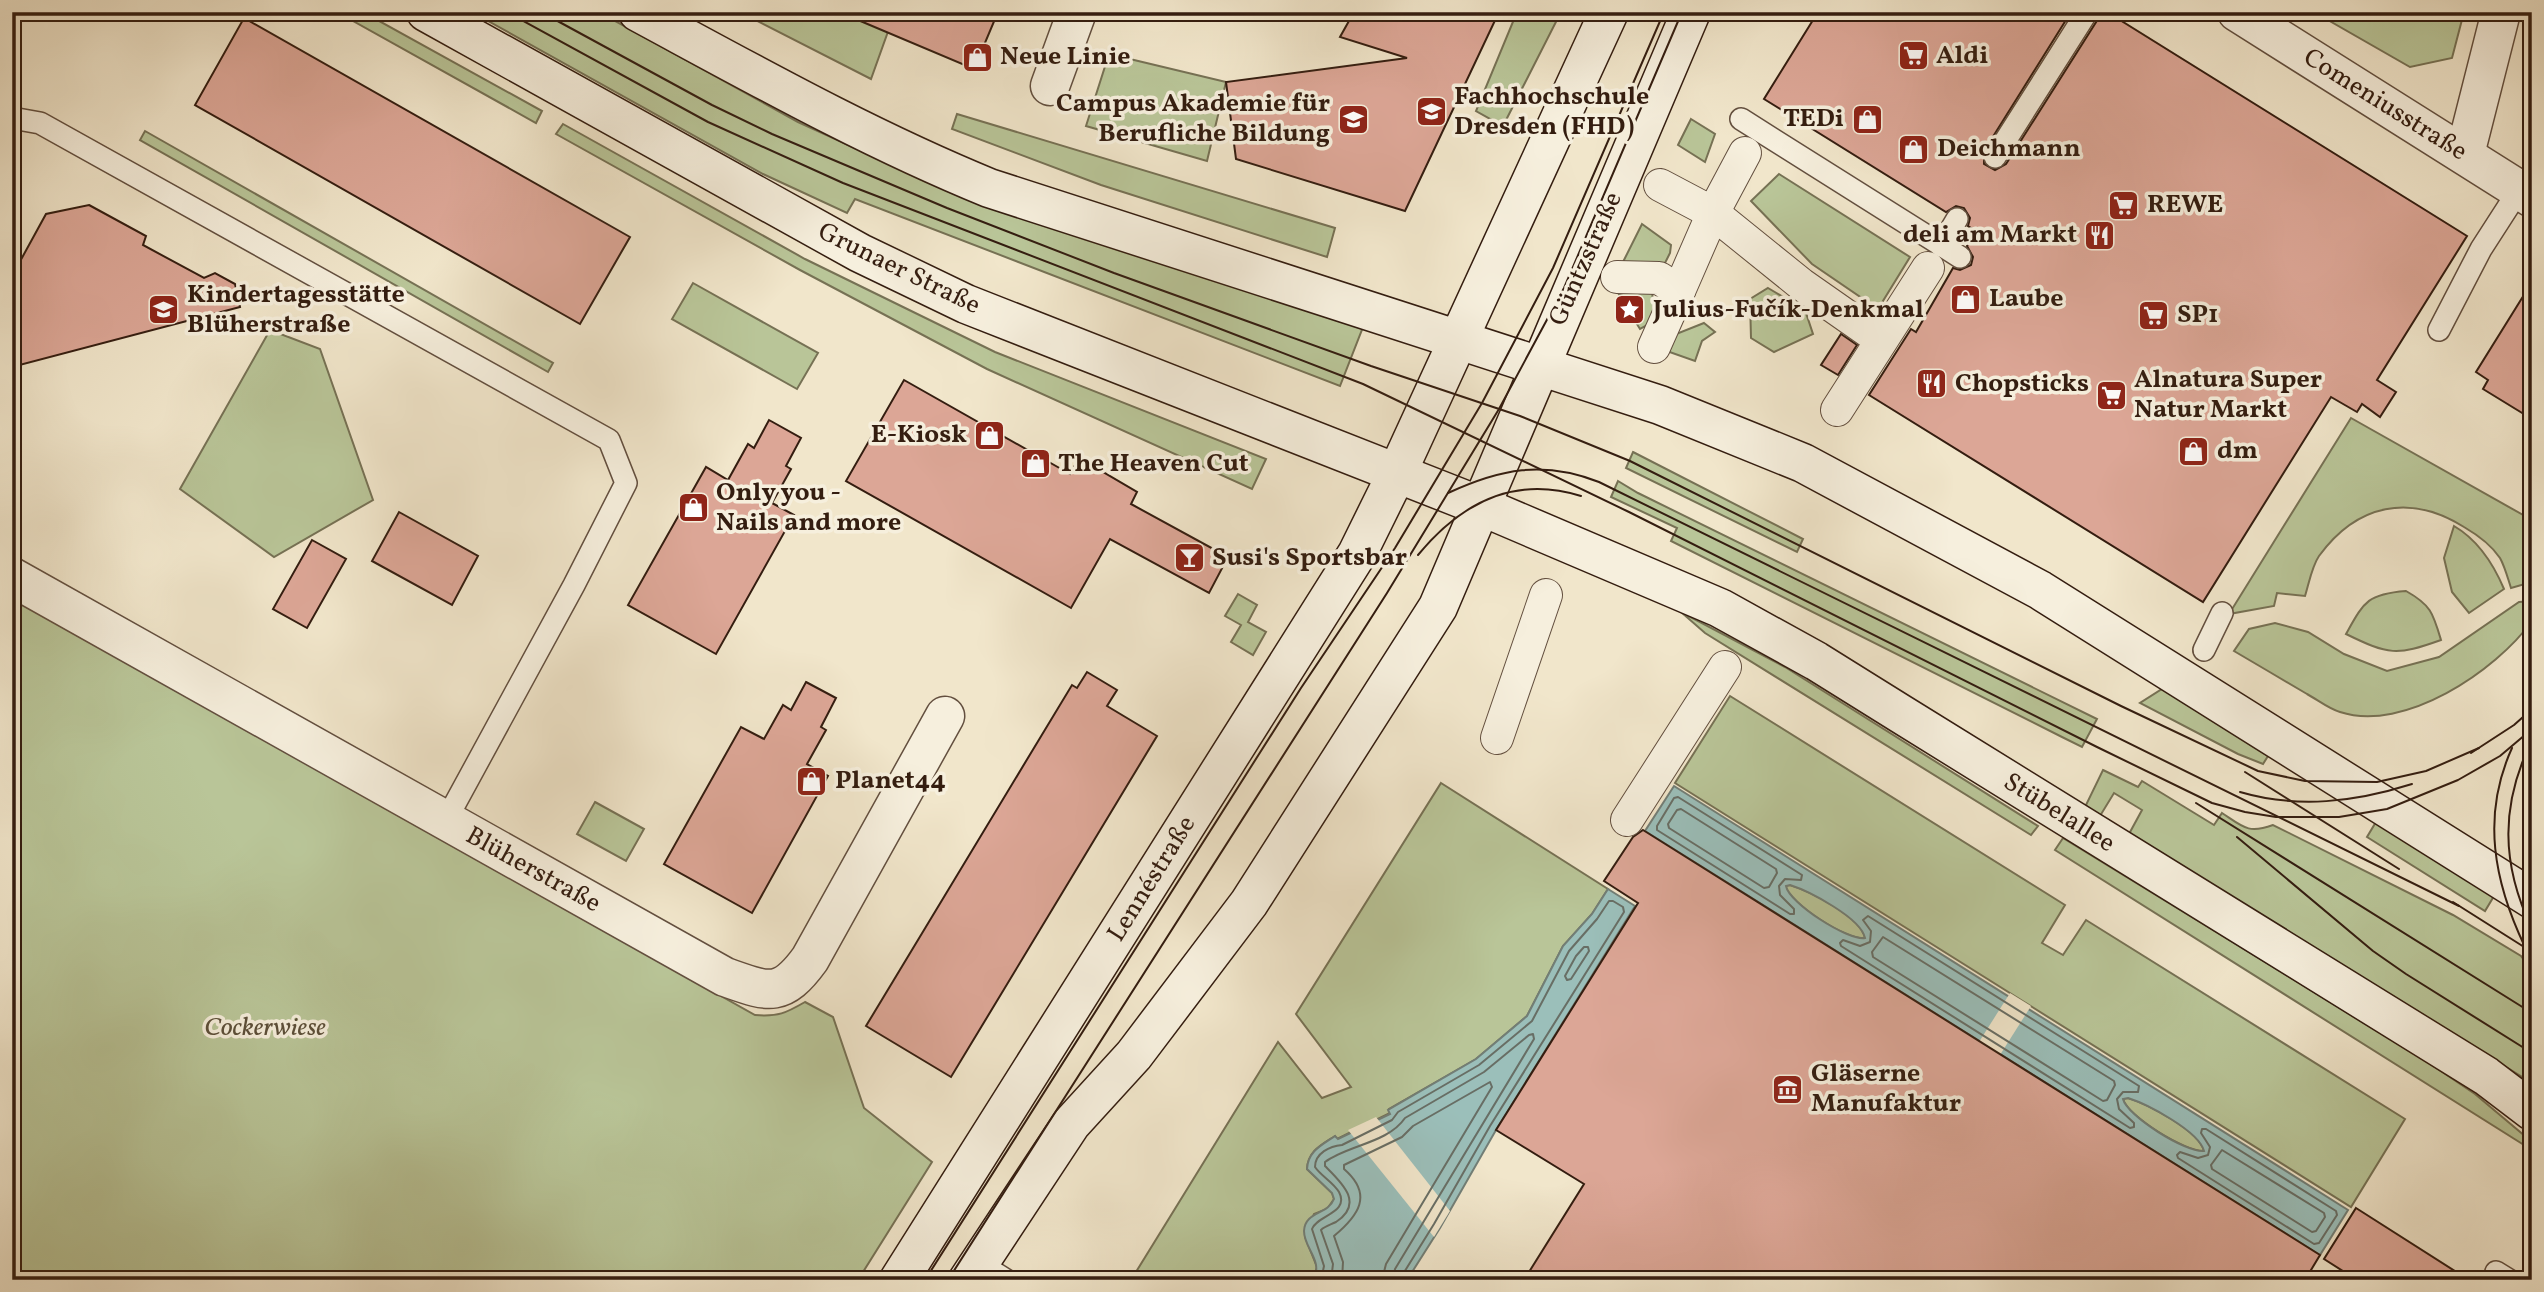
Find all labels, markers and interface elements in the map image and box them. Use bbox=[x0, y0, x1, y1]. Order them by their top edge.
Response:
place label: Aldi bbox=[1936, 38, 1988, 74]
place label: Neue Linie bbox=[1000, 39, 1131, 75]
supermarket icon: Aldi bbox=[1896, 39, 1930, 73]
shop icon: Neue Linie bbox=[960, 40, 994, 74]
street label: Comeniusstraße bbox=[2296, 40, 2474, 170]
place label: Fachhochschule Dresden (FHD) bbox=[1454, 79, 1649, 145]
place label: Campus Akademie für Berufliche Bildung bbox=[1056, 86, 1330, 152]
school or university icon: Fachhochschule Dresden (FHD) bbox=[1414, 95, 1448, 129]
place label: TEDi bbox=[1783, 101, 1844, 137]
school or university icon: Campus Akademie für Berufliche Bildung bbox=[1336, 102, 1370, 136]
shop icon: TEDi bbox=[1850, 102, 1884, 136]
place label: Deichmann bbox=[1937, 131, 2081, 167]
shop icon: Deichmann bbox=[1897, 132, 1931, 166]
street label: Güntzstraße bbox=[1540, 186, 1632, 332]
place label: REWE bbox=[2147, 187, 2223, 223]
supermarket icon: REWE bbox=[2107, 188, 2141, 222]
street label: Grunaer Straße bbox=[812, 214, 986, 324]
place label: deli am Markt bbox=[1903, 217, 2077, 253]
restaurant icon: deli am Markt bbox=[2083, 218, 2117, 252]
place label: Kindertagesstätte Blüherstraße bbox=[187, 277, 405, 343]
place label: Laube bbox=[1989, 281, 2063, 317]
shop icon: Laube bbox=[1949, 282, 1983, 316]
place label: Julius-Fučík-Denkmal bbox=[1652, 292, 1924, 328]
school or university icon: Kindertagesstätte Blüherstraße bbox=[147, 293, 181, 327]
place icon: Julius-Fučík-Denkmal bbox=[1613, 293, 1647, 327]
place label: SP1 bbox=[2177, 297, 2219, 333]
supermarket icon: SP1 bbox=[2137, 298, 2171, 332]
place label: Alnatura Super Natur Markt bbox=[2134, 362, 2322, 428]
place label: Chopsticks bbox=[1955, 366, 2089, 402]
restaurant icon: Chopsticks bbox=[1915, 367, 1949, 401]
supermarket icon: Alnatura Super Natur Markt bbox=[2094, 378, 2128, 412]
place label: E-Kiosk bbox=[871, 417, 967, 453]
shop icon: E-Kiosk bbox=[973, 418, 1007, 452]
place label: dm bbox=[2217, 433, 2258, 469]
shop icon: dm bbox=[2177, 434, 2211, 468]
place label: The Heaven Cut bbox=[1058, 446, 1249, 482]
shop icon: The Heaven Cut bbox=[1018, 447, 1052, 481]
place label: Only you - Nails and more bbox=[716, 475, 901, 541]
shop icon: Only you - Nails and more bbox=[676, 491, 710, 525]
place label: Susi's Sportsbar bbox=[1212, 540, 1407, 576]
bar icon: Susi's Sportsbar bbox=[1172, 541, 1206, 575]
place label: Planet44 bbox=[835, 763, 946, 799]
shop icon: Planet44 bbox=[795, 764, 829, 798]
street label: Stübelallee bbox=[1996, 764, 2122, 862]
street label: Lennéstraße bbox=[1099, 809, 1205, 949]
street label: Blüherstraße bbox=[459, 818, 607, 922]
park label: Cockerwiese bbox=[204, 1010, 326, 1046]
place label: Gläserne Manufaktur bbox=[1811, 1056, 1961, 1122]
museum icon: Gläserne Manufaktur bbox=[1771, 1072, 1805, 1106]

